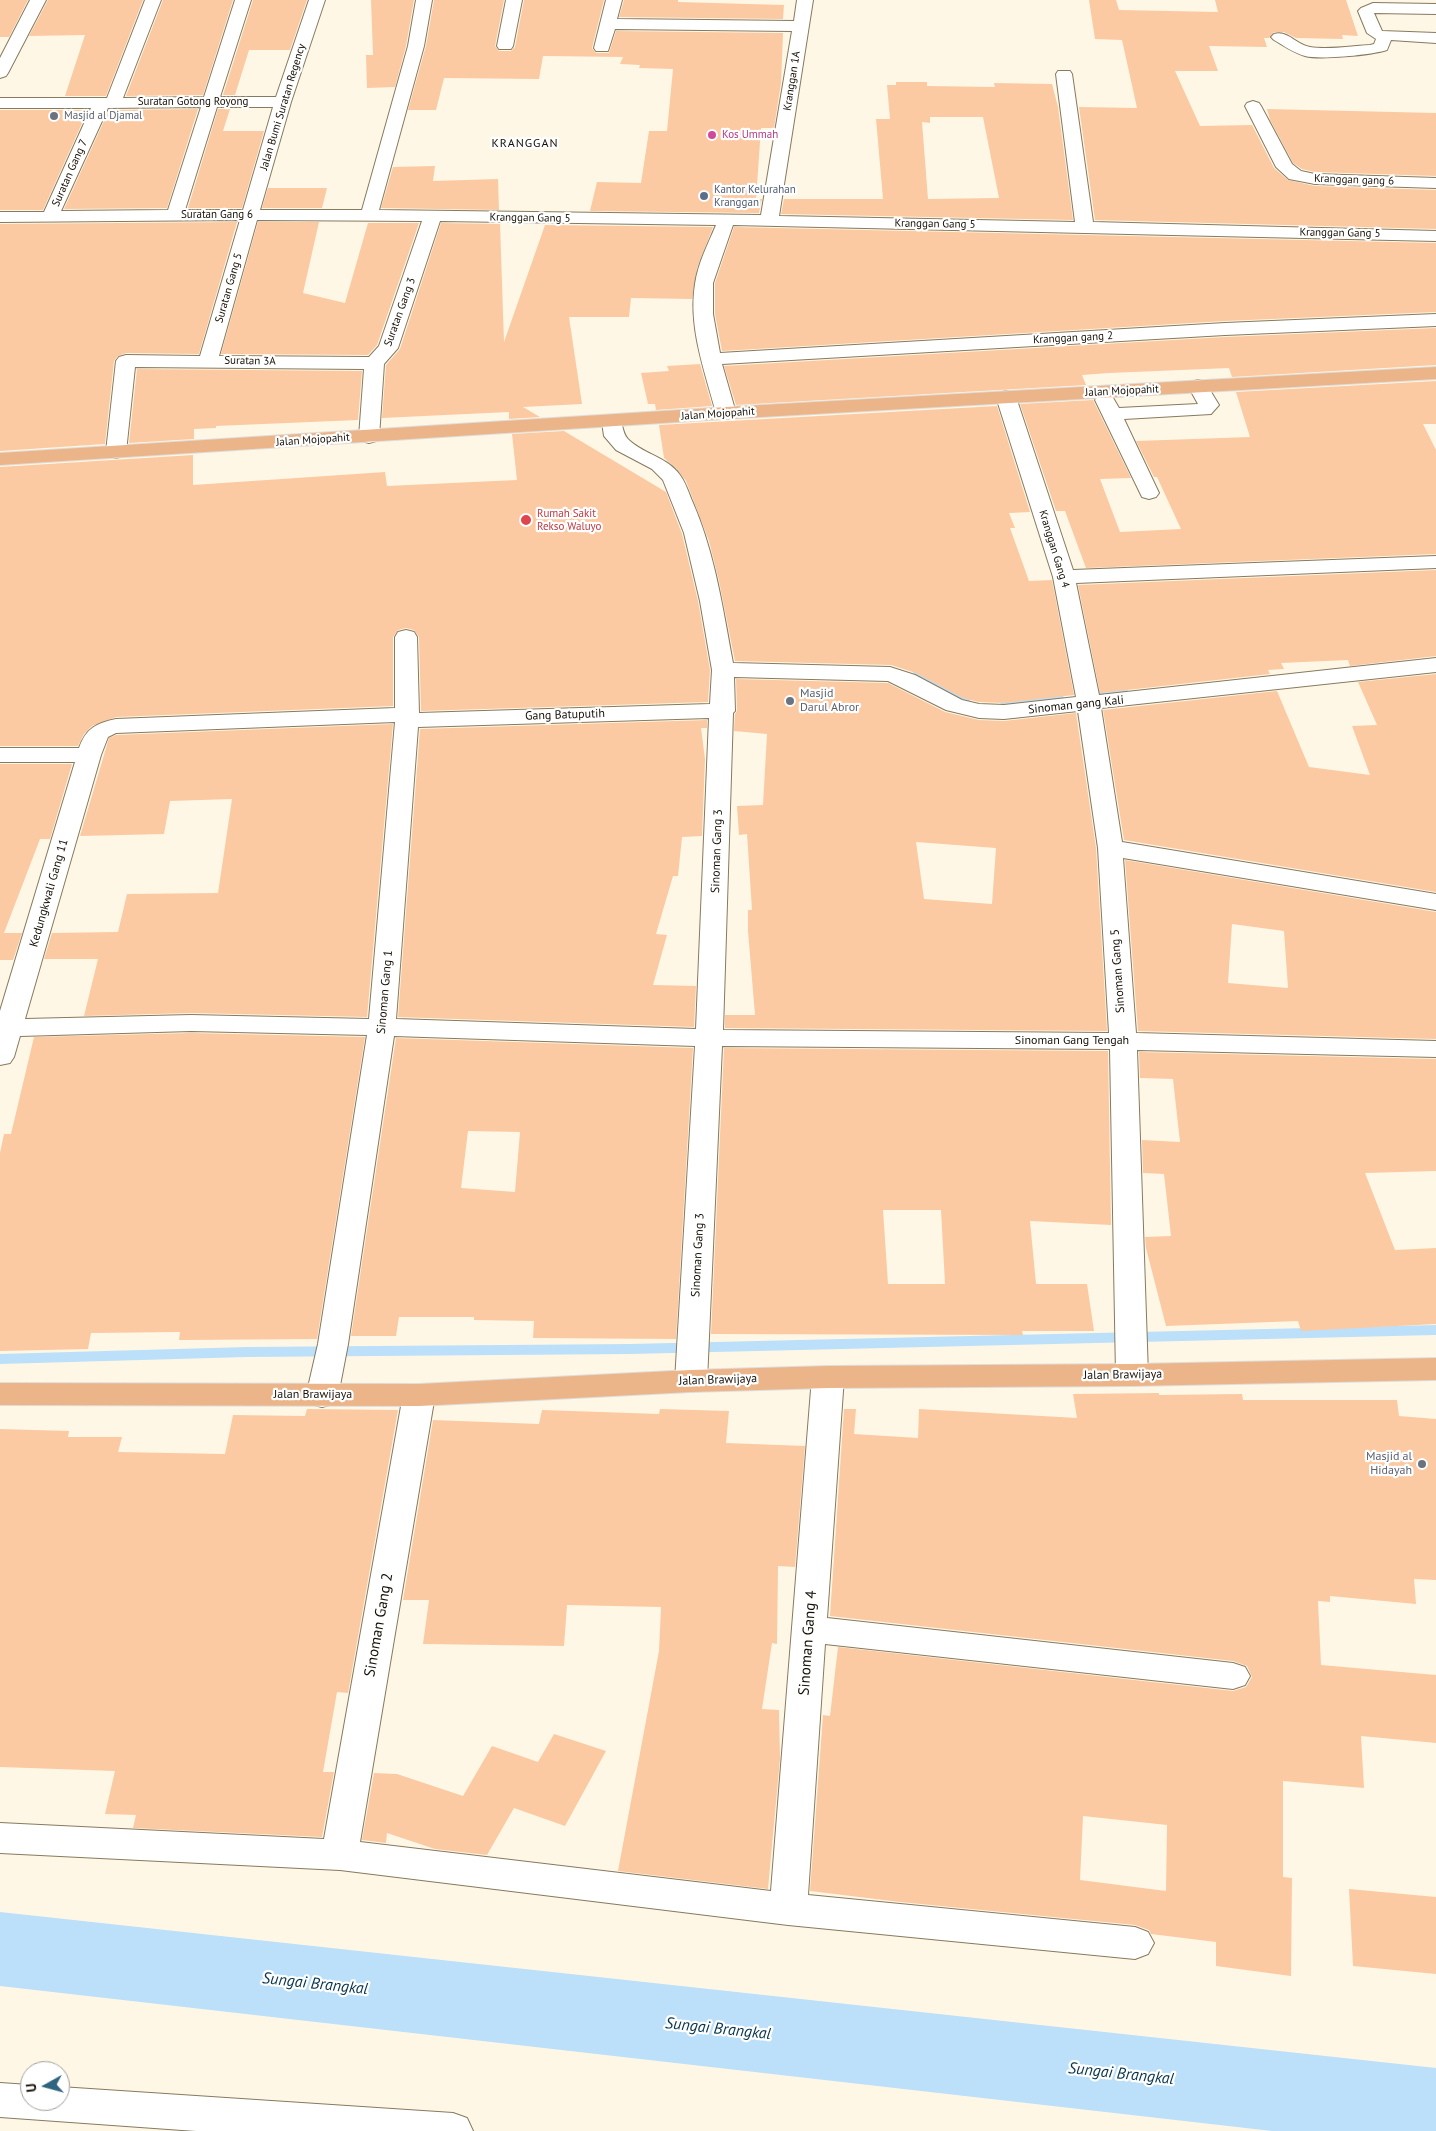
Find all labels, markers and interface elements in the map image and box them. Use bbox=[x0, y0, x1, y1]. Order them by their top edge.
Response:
street label: Jalan Bumi Suratan Regency bbox=[257, 42, 309, 172]
street label: Kranggan 1A bbox=[781, 50, 803, 112]
street label: Suratan Gotong Royong bbox=[138, 95, 248, 109]
place label: Masjid al Djamal bbox=[64, 109, 142, 123]
marker: Masjid al Djamal bbox=[48, 110, 60, 122]
place label: Kos Ummah bbox=[722, 128, 778, 142]
marker: Kos Ummah bbox=[706, 129, 718, 141]
street label: Suratan Gang 7 bbox=[49, 137, 91, 209]
district label: KRANGGAN bbox=[490, 137, 560, 151]
street label: Kranggan gang 6 bbox=[1314, 172, 1394, 188]
place label: Kantor Kelurahan Kranggan bbox=[714, 183, 796, 209]
marker: Kantor Kelurahan Kranggan bbox=[698, 190, 710, 202]
street label: Suratan Gang 6 bbox=[181, 208, 253, 222]
street label: Kranggan Gang 5 bbox=[489, 211, 571, 225]
street label: Kranggan Gang 5 bbox=[894, 217, 976, 231]
street label: Kranggan Gang 5 bbox=[1299, 226, 1381, 240]
street label: Suratan Gang 5 bbox=[213, 252, 245, 324]
street label: Suratan Gang 3 bbox=[381, 276, 419, 348]
street label: Kranggan gang 2 bbox=[1033, 329, 1113, 347]
street label: Suratan 3A bbox=[224, 354, 276, 368]
street label: Jalan Mojopahit bbox=[1085, 382, 1159, 400]
street label: Jalan Mojopahit bbox=[681, 405, 755, 423]
street label: Jalan Mojopahit bbox=[276, 431, 350, 449]
place label: Rumah Sakit Rekso Waluyo bbox=[537, 507, 601, 533]
street label: Kranggan Gang 4 bbox=[1036, 508, 1072, 590]
marker: Rumah Sakit Rekso Waluyo bbox=[519, 513, 533, 527]
place label: Masjid Darul Abror bbox=[800, 687, 859, 715]
street label: Sinoman gang Kali bbox=[1027, 693, 1125, 717]
marker: Masjid Darul Abror bbox=[784, 695, 796, 707]
street label: Gang Batuputih bbox=[525, 706, 605, 724]
street label: Sinoman Gang 3 bbox=[708, 809, 726, 893]
street label: Kedungkwali Gang 11 bbox=[27, 837, 71, 949]
street label: Sinoman Gang 5 bbox=[1108, 929, 1128, 1013]
street label: Sinoman Gang 1 bbox=[374, 949, 396, 1035]
street label: Sinoman Gang Tengah bbox=[1015, 1034, 1129, 1048]
street label: Sinoman Gang 3 bbox=[689, 1213, 707, 1297]
street label: Jalan Brawijaya bbox=[1084, 1367, 1162, 1383]
street label: Jalan Brawijaya bbox=[679, 1371, 757, 1389]
street label: Jalan Brawijaya bbox=[274, 1388, 352, 1402]
place label: Masjid al Hidayah bbox=[1366, 1450, 1412, 1478]
marker: Masjid al Hidayah bbox=[1416, 1458, 1428, 1470]
street label: Sinoman Gang 2 bbox=[361, 1572, 397, 1678]
street label: Sinoman Gang 4 bbox=[795, 1590, 821, 1696]
water label: Sungai Brangkal bbox=[261, 1969, 369, 1999]
water label: Sungai Brangkal bbox=[664, 2014, 772, 2044]
water label: Sungai Brangkal bbox=[1067, 2059, 1175, 2089]
north arrow bbox=[20, 2061, 70, 2111]
text: U bbox=[22, 2082, 41, 2093]

